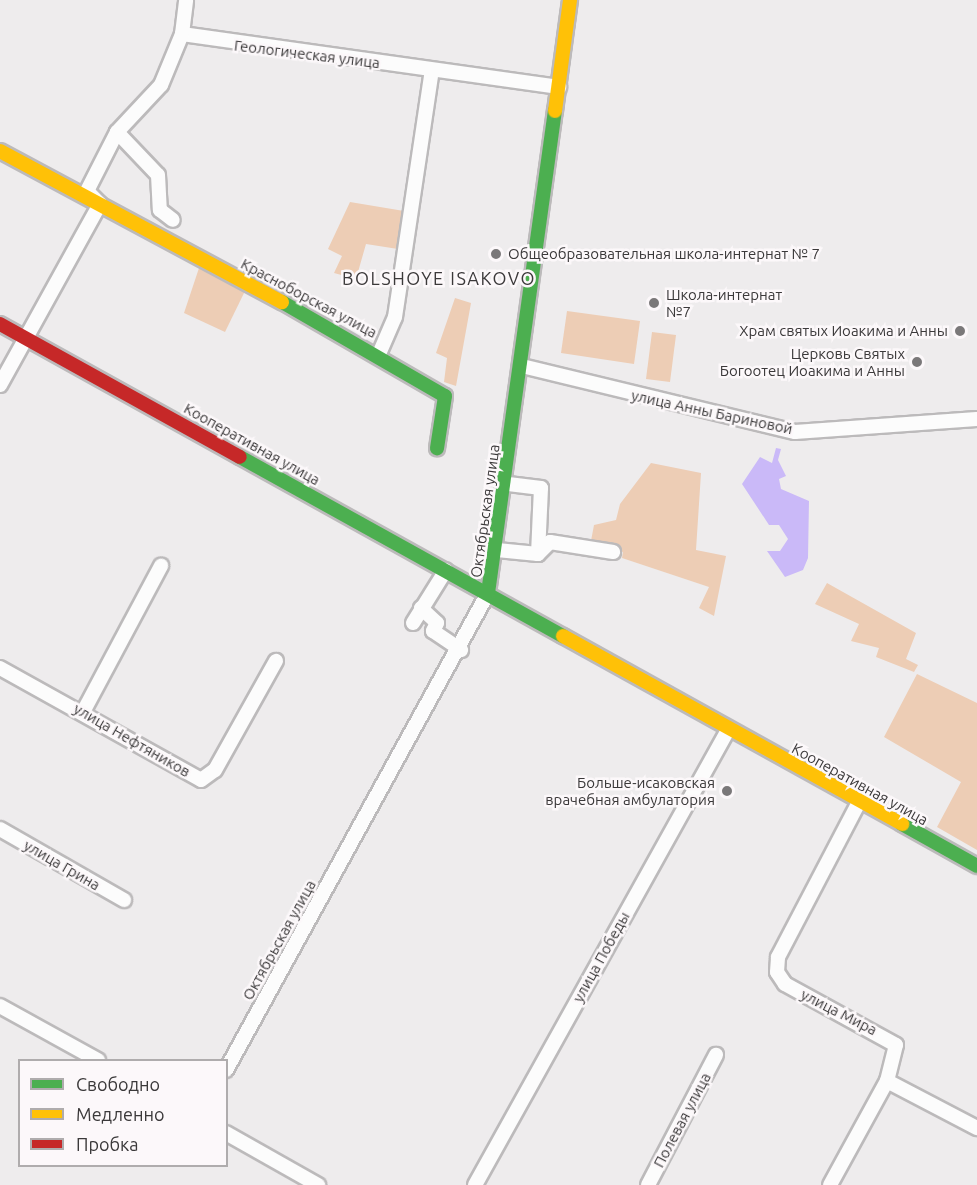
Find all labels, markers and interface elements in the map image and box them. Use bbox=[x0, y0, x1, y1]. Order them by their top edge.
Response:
street label: Геологическая улица bbox=[233, 36, 381, 72]
place label: Общеобразовательная школа-интернат № 7 bbox=[508, 245, 820, 263]
marker: Общеобразовательная школа-интернат № 7 bbox=[489, 247, 503, 261]
street label: Красноборская улица bbox=[238, 255, 380, 341]
district label: BOLSHOYE ISAKOVO bbox=[342, 267, 536, 289]
place label: Школа-интернат №7 bbox=[666, 285, 782, 320]
marker: Школа-интернат №7 bbox=[647, 296, 661, 310]
place label: Храм святых Иоакима и Анны bbox=[739, 322, 948, 340]
marker: Храм святых Иоакима и Анны bbox=[953, 324, 967, 338]
place label: Церковь Святых Богоотец Иоакима и Анны bbox=[720, 344, 905, 379]
marker: Церковь Святых Богоотец Иоакима и Анны bbox=[910, 355, 924, 369]
street label: улица Анны Бариновой bbox=[630, 386, 794, 438]
street label: Кооперативная улица bbox=[181, 399, 323, 489]
street label: Октябрьская улица bbox=[467, 443, 503, 579]
street label: улица Нефтяников bbox=[71, 699, 193, 781]
street label: Кооперативная улица bbox=[789, 739, 931, 829]
place label: Больше-исаковская врачебная амбулатория bbox=[545, 773, 715, 808]
marker: Больше-исаковская врачебная амбулатория bbox=[720, 784, 734, 798]
street label: улица Грина bbox=[21, 836, 103, 894]
street label: Октябрьская улица bbox=[239, 877, 319, 1003]
street label: улица Победы bbox=[569, 909, 633, 1005]
street label: улица Мира bbox=[798, 985, 880, 1039]
legend bbox=[18, 1059, 228, 1167]
street label: Полевая улица bbox=[649, 1070, 715, 1170]
text: Свободно bbox=[76, 1074, 160, 1094]
text: Медленно bbox=[76, 1104, 165, 1124]
text: Пробка bbox=[76, 1134, 139, 1154]

